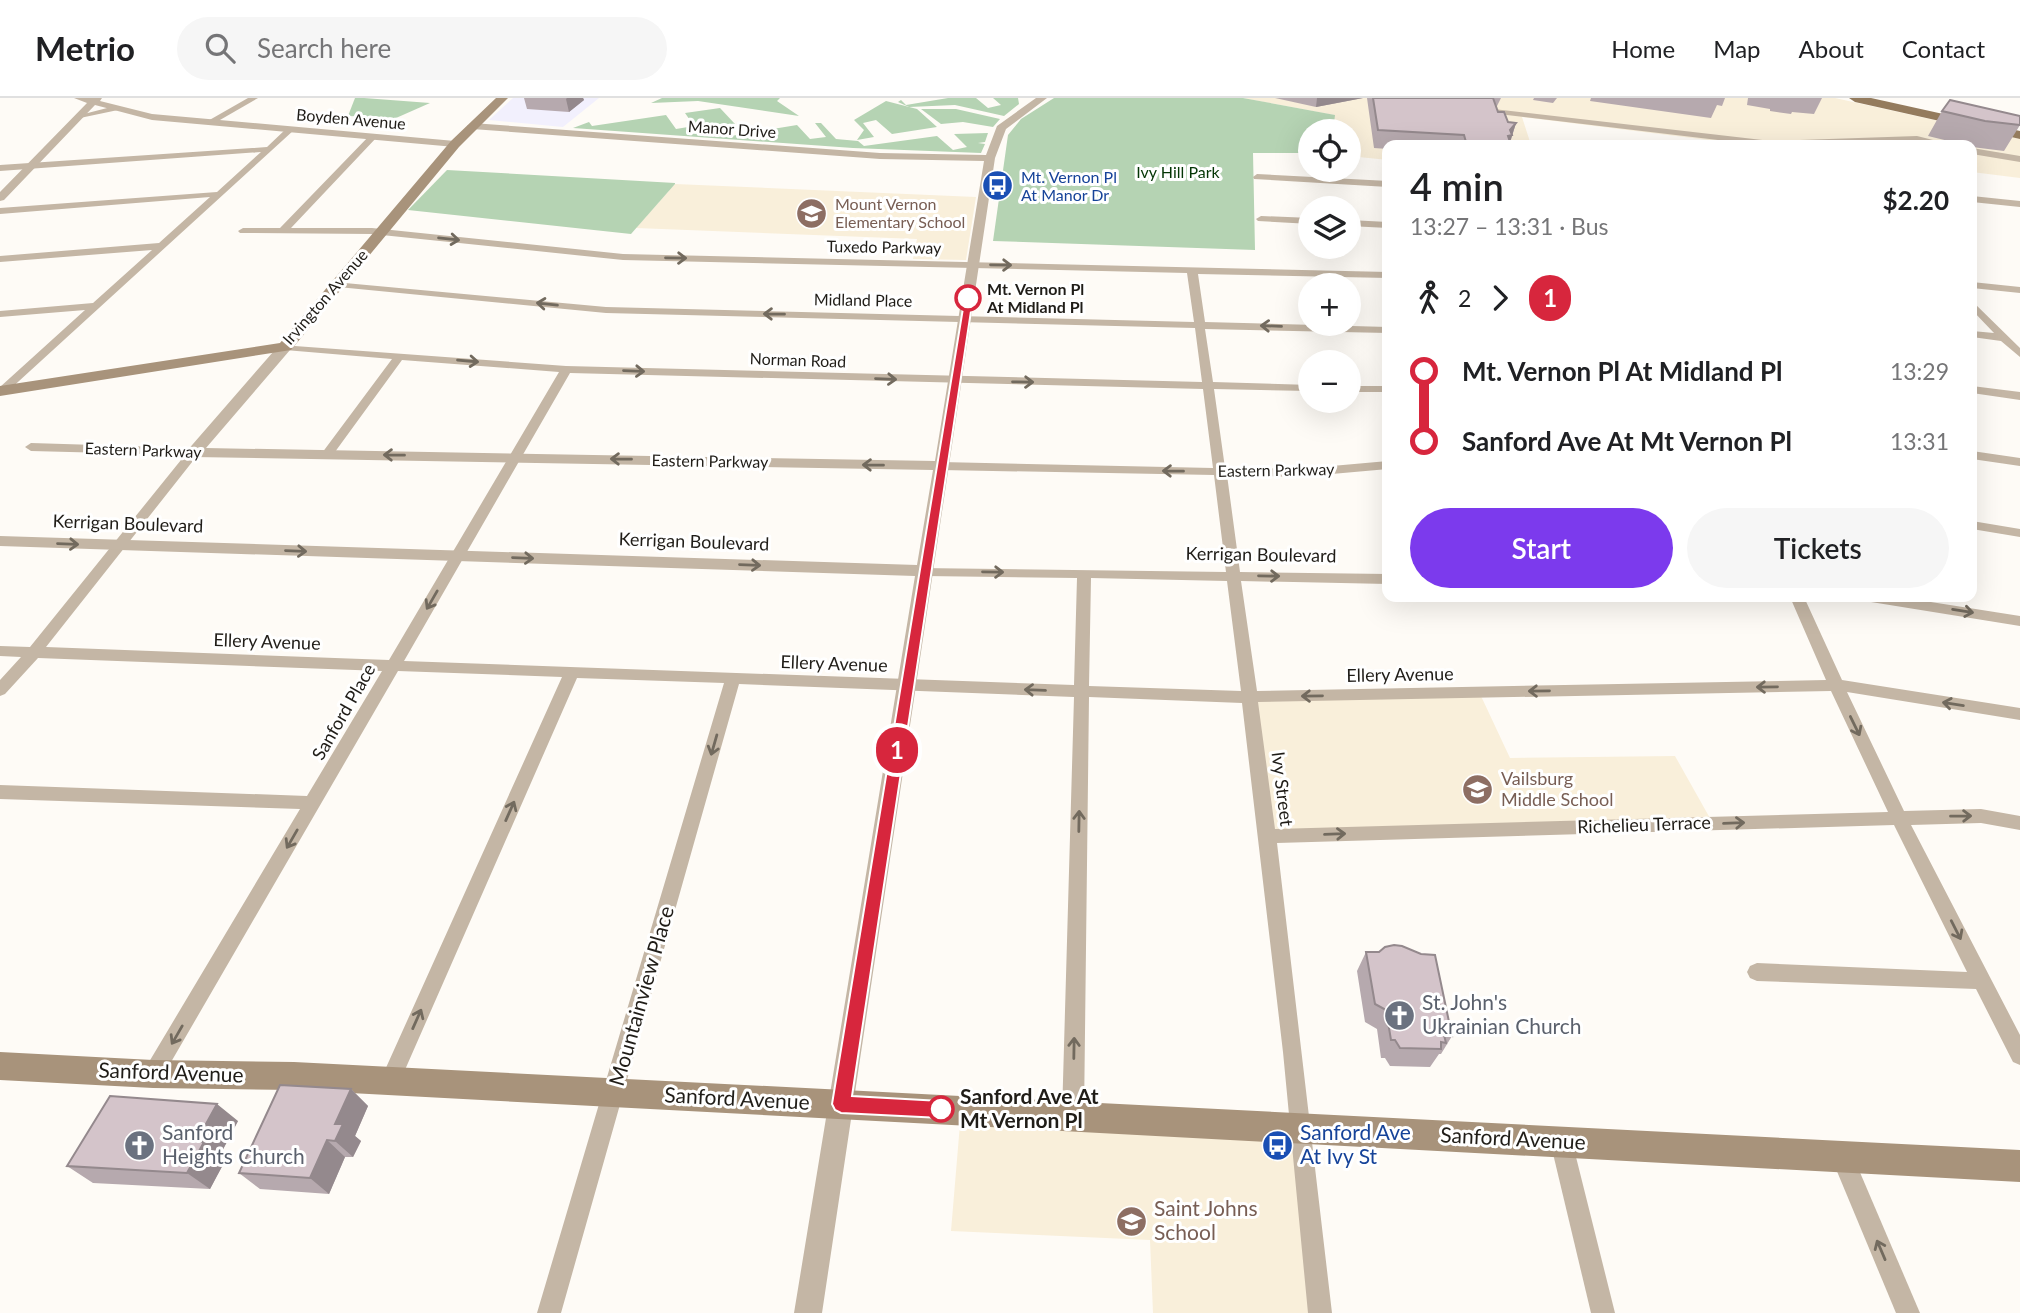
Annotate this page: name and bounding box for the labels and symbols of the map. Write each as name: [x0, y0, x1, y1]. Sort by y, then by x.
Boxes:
street label: Boyden Avenue: [295, 104, 407, 133]
street label: Manor Drive: [687, 116, 777, 141]
park label: Ivy Hill Park: [1136, 162, 1221, 181]
place label: Mt. Vernon Pl At Manor Dr: [1021, 167, 1117, 204]
bus stop icon: Mt. Vernon Pl At Manor Dr: [981, 169, 1015, 203]
place label: Mount Vernon Elementary School: [835, 194, 965, 231]
school or university icon: Mount Vernon Elementary School: [795, 196, 829, 230]
one-way arrow: [437, 232, 460, 245]
street label: Tuxedo Parkway: [827, 236, 942, 257]
street label: Irvington Avenue: [278, 245, 371, 348]
one-way arrow: [664, 251, 687, 265]
one-way arrow: [990, 259, 1013, 272]
place label: Mt. Vernon Pl At Midland Pl: [986, 279, 1084, 316]
marker: Mt. Vernon Pl At Midland Pl: [955, 285, 981, 311]
street label: Midland Place: [814, 289, 912, 310]
one-way arrow: [536, 297, 558, 310]
one-way arrow: [762, 307, 785, 320]
one-way arrow: [1259, 320, 1282, 333]
street label: Norman Road: [749, 348, 847, 371]
one-way arrow: [456, 355, 478, 368]
one-way arrow: [622, 364, 645, 378]
one-way arrow: [874, 372, 897, 385]
one-way arrow: [1011, 375, 1034, 389]
street label: Eastern Parkway: [84, 438, 202, 461]
one-way arrow: [382, 448, 405, 461]
street label: Eastern Parkway: [651, 450, 769, 471]
one-way arrow: [610, 453, 633, 466]
one-way arrow: [862, 458, 885, 472]
street label: Eastern Parkway: [1217, 459, 1335, 480]
one-way arrow: [1162, 464, 1185, 478]
street label: Kerrigan Boulevard: [52, 509, 204, 537]
street label: Kerrigan Boulevard: [618, 527, 770, 555]
one-way arrow: [56, 537, 79, 550]
street label: Kerrigan Boulevard: [1185, 542, 1337, 566]
one-way arrow: [284, 544, 307, 558]
one-way arrow: [511, 551, 534, 565]
one-way arrow: [739, 559, 762, 572]
one-way arrow: [981, 565, 1004, 579]
one-way arrow: [1258, 570, 1281, 583]
one-way arrow: [425, 590, 439, 610]
one-way arrow: [1951, 605, 1974, 618]
street label: Ellery Avenue: [213, 628, 321, 654]
street label: Ellery Avenue: [780, 650, 888, 676]
street label: Sanford Place: [307, 659, 380, 764]
street label: Ellery Avenue: [1346, 662, 1454, 686]
one-way arrow: [1755, 680, 1778, 694]
one-way arrow: [1024, 684, 1047, 697]
one-way arrow: [1528, 685, 1551, 698]
one-way arrow: [1300, 689, 1323, 703]
one-way arrow: [1942, 697, 1964, 710]
one-way arrow: [1848, 715, 1862, 736]
line badge: 1: [874, 727, 920, 773]
one-way arrow: [707, 734, 720, 756]
street label: Ivy Street: [1268, 750, 1299, 828]
place label: Vailsburg Middle School: [1501, 767, 1613, 810]
school or university icon: Vailsburg Middle School: [1461, 772, 1495, 806]
one-way arrow: [504, 801, 517, 822]
one-way arrow: [1072, 810, 1086, 833]
one-way arrow: [1949, 810, 1972, 823]
street label: Richelieu Terrace: [1577, 811, 1711, 837]
one-way arrow: [1722, 816, 1745, 829]
one-way arrow: [1323, 827, 1346, 840]
one-way arrow: [285, 828, 299, 848]
street label: Mountainview Place: [603, 903, 678, 1088]
one-way arrow: [1950, 919, 1963, 940]
place label: St. John's Ukrainian Church: [1422, 989, 1582, 1038]
church icon: St. John's Ukrainian Church: [1382, 998, 1416, 1032]
one-way arrow: [411, 1009, 424, 1030]
one-way arrow: [169, 1024, 183, 1044]
one-way arrow: [1068, 1037, 1081, 1060]
street label: Sanford Avenue: [98, 1056, 244, 1087]
street label: Sanford Avenue: [664, 1081, 810, 1114]
place label: Sanford Ave At Mt Vernon Pl: [960, 1083, 1099, 1132]
marker: Sanford Ave At Mt Vernon Pl: [928, 1096, 954, 1122]
place label: Sanford Heights Church: [162, 1119, 305, 1168]
place label: Sanford Ave At Ivy St: [1300, 1119, 1411, 1168]
street label: Sanford Avenue: [1440, 1121, 1586, 1154]
church icon: Sanford Heights Church: [122, 1128, 156, 1162]
bus stop icon: Sanford Ave At Ivy St: [1260, 1128, 1294, 1162]
place label: Saint Johns School: [1154, 1195, 1258, 1244]
school or university icon: Saint Johns School: [1114, 1204, 1148, 1238]
one-way arrow: [1874, 1240, 1887, 1261]

